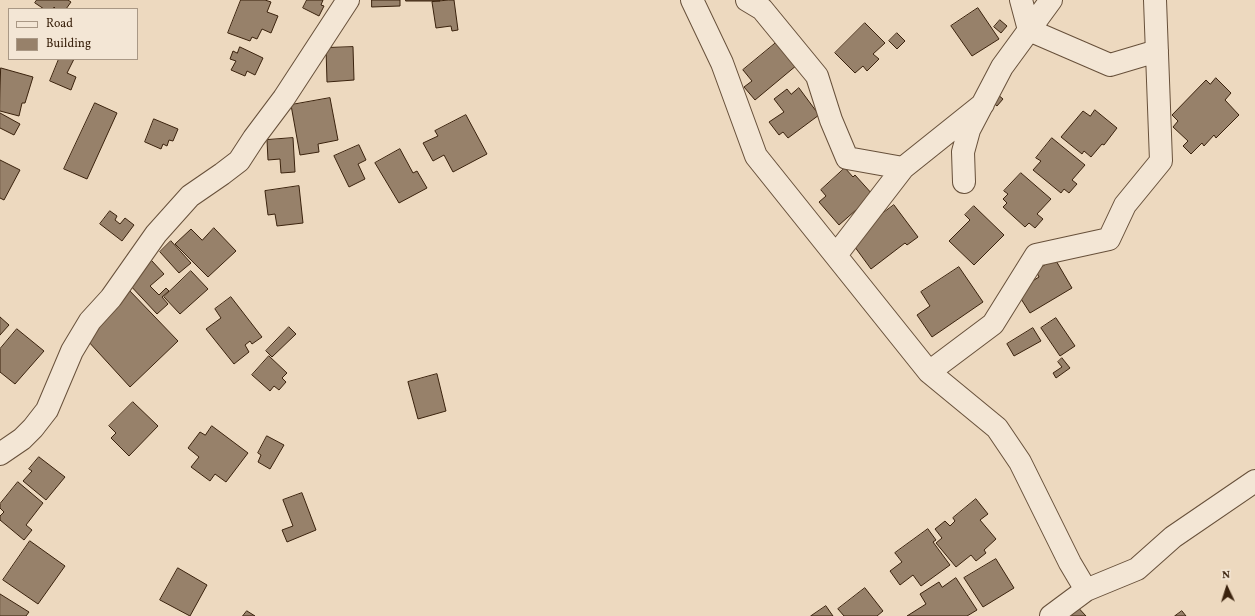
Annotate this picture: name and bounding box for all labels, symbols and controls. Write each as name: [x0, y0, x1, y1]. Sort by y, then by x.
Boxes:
legend: [8, 8, 138, 60]
text: Road: [46, 16, 73, 32]
text: Building: [46, 36, 91, 52]
north arrow: [1207, 568, 1247, 608]
text: N: [1222, 568, 1231, 583]

